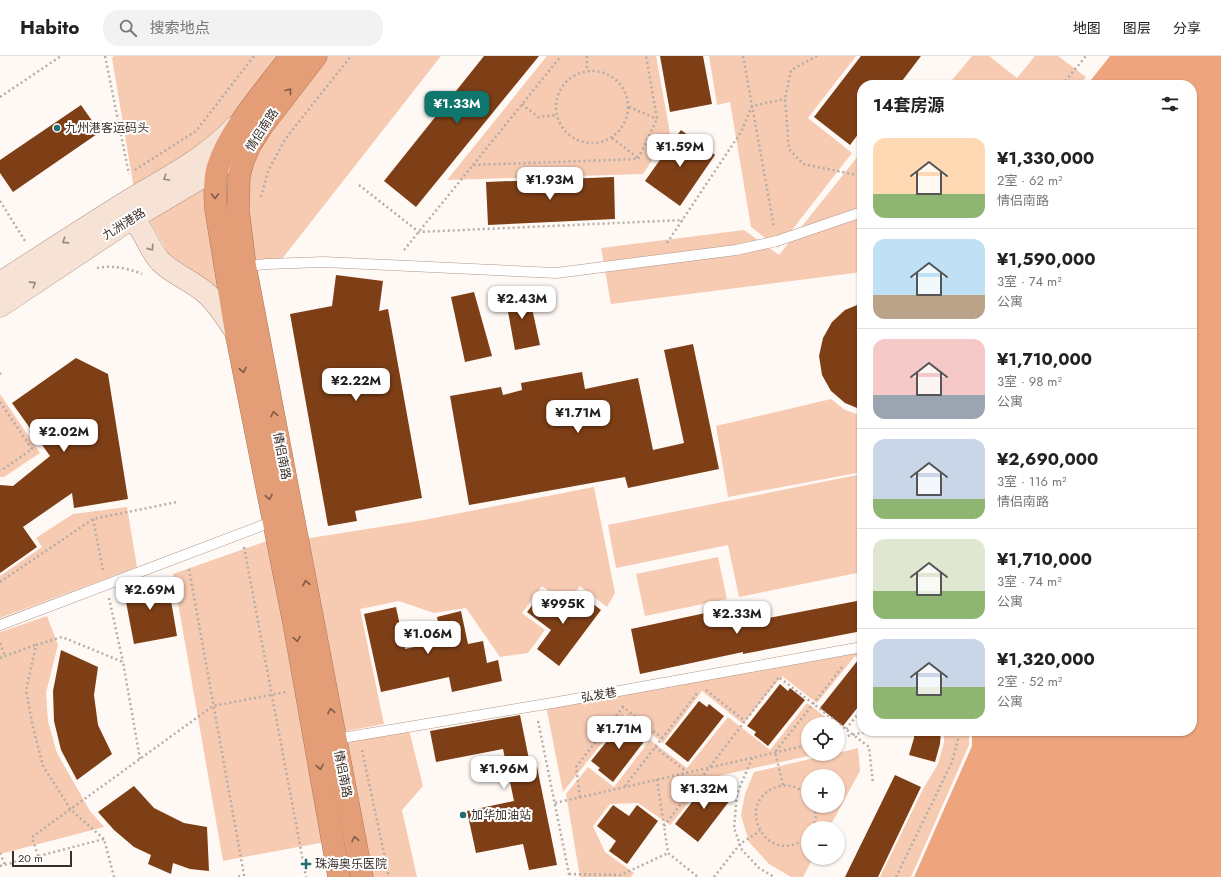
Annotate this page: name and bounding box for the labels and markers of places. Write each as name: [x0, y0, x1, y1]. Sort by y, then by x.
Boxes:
pin: ¥1.33M: [424, 91, 490, 125]
place label: 九州港客运码头: [65, 119, 149, 137]
marker: 九州港客运码头: [52, 123, 62, 133]
pin: ¥1.59M: [647, 134, 713, 168]
pin: ¥1.93M: [517, 167, 583, 201]
pin: ¥2.43M: [489, 286, 555, 320]
pin: ¥2.22M: [323, 368, 389, 402]
pin: ¥1.71M: [545, 400, 611, 434]
pin: ¥2.02M: [31, 419, 97, 453]
pin: ¥2.69M: [117, 577, 183, 611]
pin: ¥995K: [535, 591, 591, 625]
pin: ¥2.33M: [704, 601, 770, 635]
pin: ¥1.06M: [395, 621, 461, 655]
pin: ¥1.71M: [586, 716, 652, 750]
pin: ¥1.96M: [471, 756, 537, 790]
pin: ¥1.32M: [671, 776, 737, 810]
place label: 加华加油站: [471, 806, 531, 824]
marker: 加华加油站: [458, 810, 468, 820]
place label: 珠海奥乐医院: [315, 855, 387, 873]
marker: 珠海奥乐医院: [300, 858, 312, 870]

